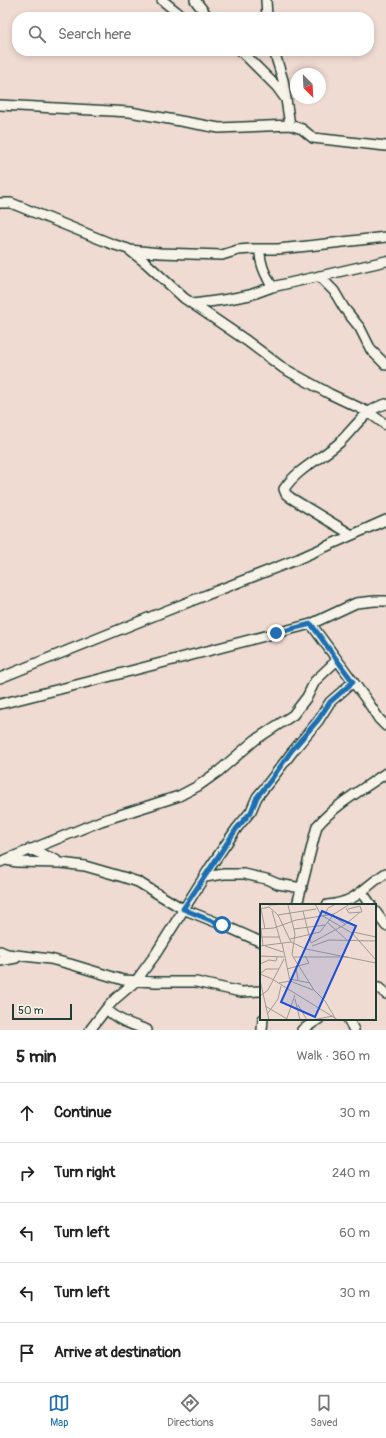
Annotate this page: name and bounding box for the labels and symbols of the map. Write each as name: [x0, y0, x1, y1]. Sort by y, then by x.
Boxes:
north arrow: [290, 68, 326, 104]
route end: [267, 624, 285, 642]
inset map: [260, 904, 376, 1020]
route start: [213, 916, 231, 934]
scale bar: [12, 1002, 72, 1021]

